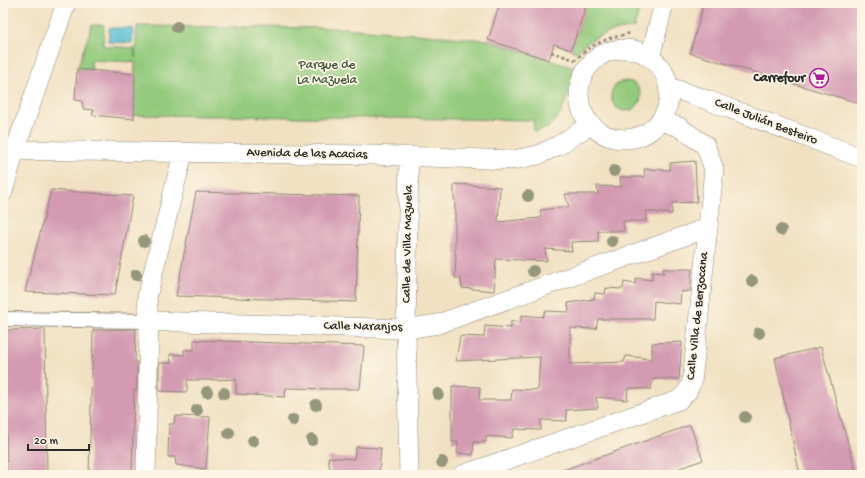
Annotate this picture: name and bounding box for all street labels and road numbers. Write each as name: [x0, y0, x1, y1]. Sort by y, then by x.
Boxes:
street label: Calle Julián Besteiro: [712, 95, 820, 149]
street label: Avenida de las Acacias: [246, 145, 369, 163]
street label: Calle de Villa Mazuela: [399, 184, 417, 303]
street label: Calle Villa de Berzocana: [684, 250, 712, 381]
street label: Calle Naranjos: [323, 319, 404, 335]

